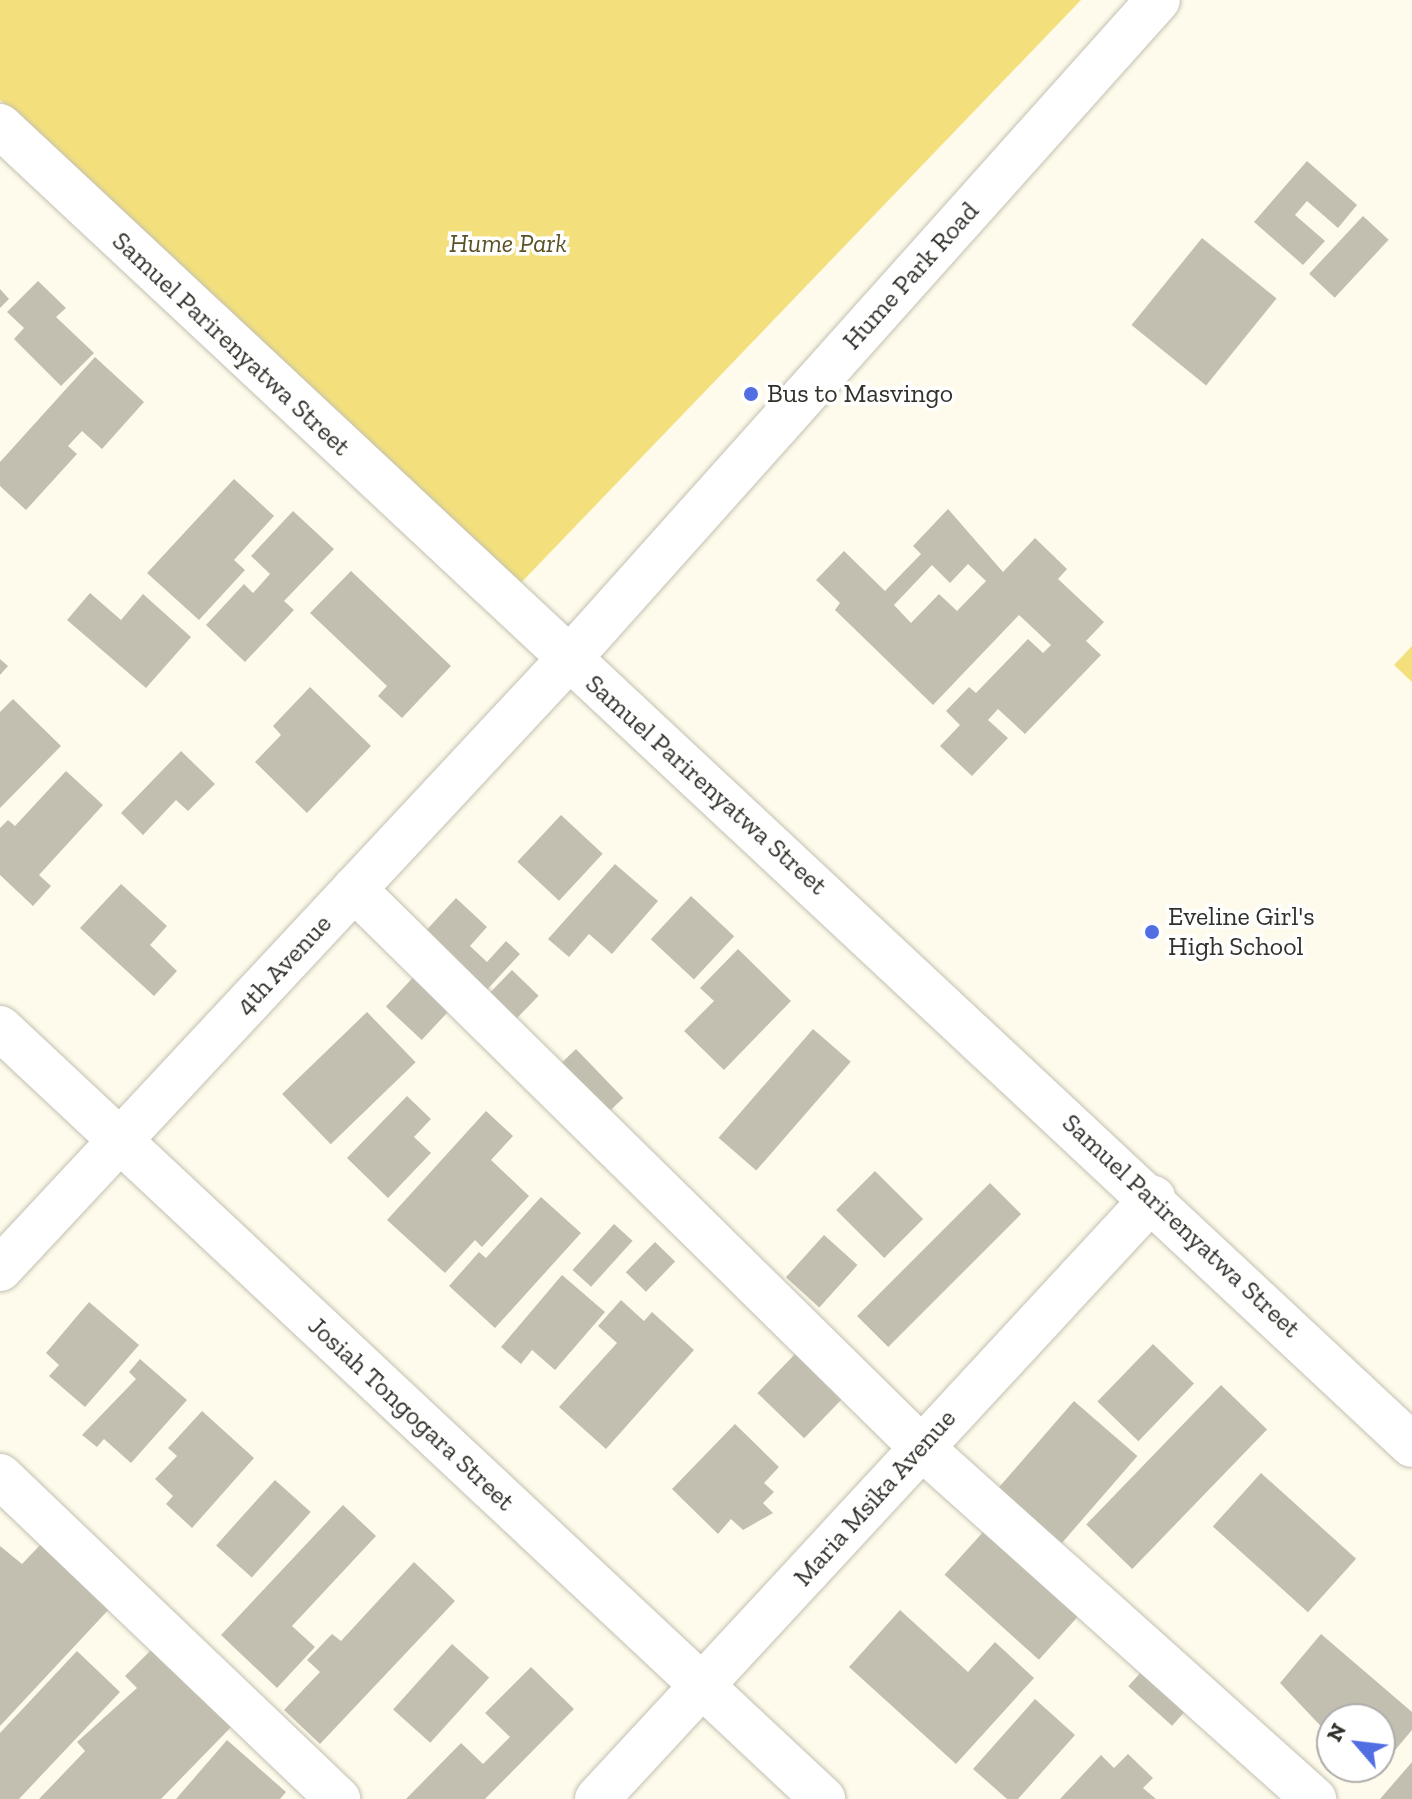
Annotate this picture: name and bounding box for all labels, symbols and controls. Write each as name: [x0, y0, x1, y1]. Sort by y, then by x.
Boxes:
street label: Hume Park Road: [837, 196, 985, 356]
street label: Samuel Parirenyatwa Street: [106, 226, 356, 462]
park label: Hume Park: [449, 228, 567, 260]
place label: Bus to Masvingo: [767, 378, 953, 410]
marker: Bus to Masvingo: [742, 385, 760, 403]
street label: Samuel Parirenyatwa Street: [579, 668, 833, 902]
place label: Eveline Girl's High School: [1168, 901, 1315, 962]
street label: 4th Avenue: [229, 908, 339, 1022]
marker: Eveline Girl's High School: [1143, 923, 1161, 941]
street label: Samuel Parirenyatwa Street: [1056, 1108, 1306, 1344]
street label: Josiah Tongogara Street: [301, 1310, 521, 1518]
street label: Maria Msika Avenue: [787, 1403, 963, 1593]
north arrow: [1316, 1703, 1396, 1783]
text: N: [1320, 1719, 1352, 1746]

